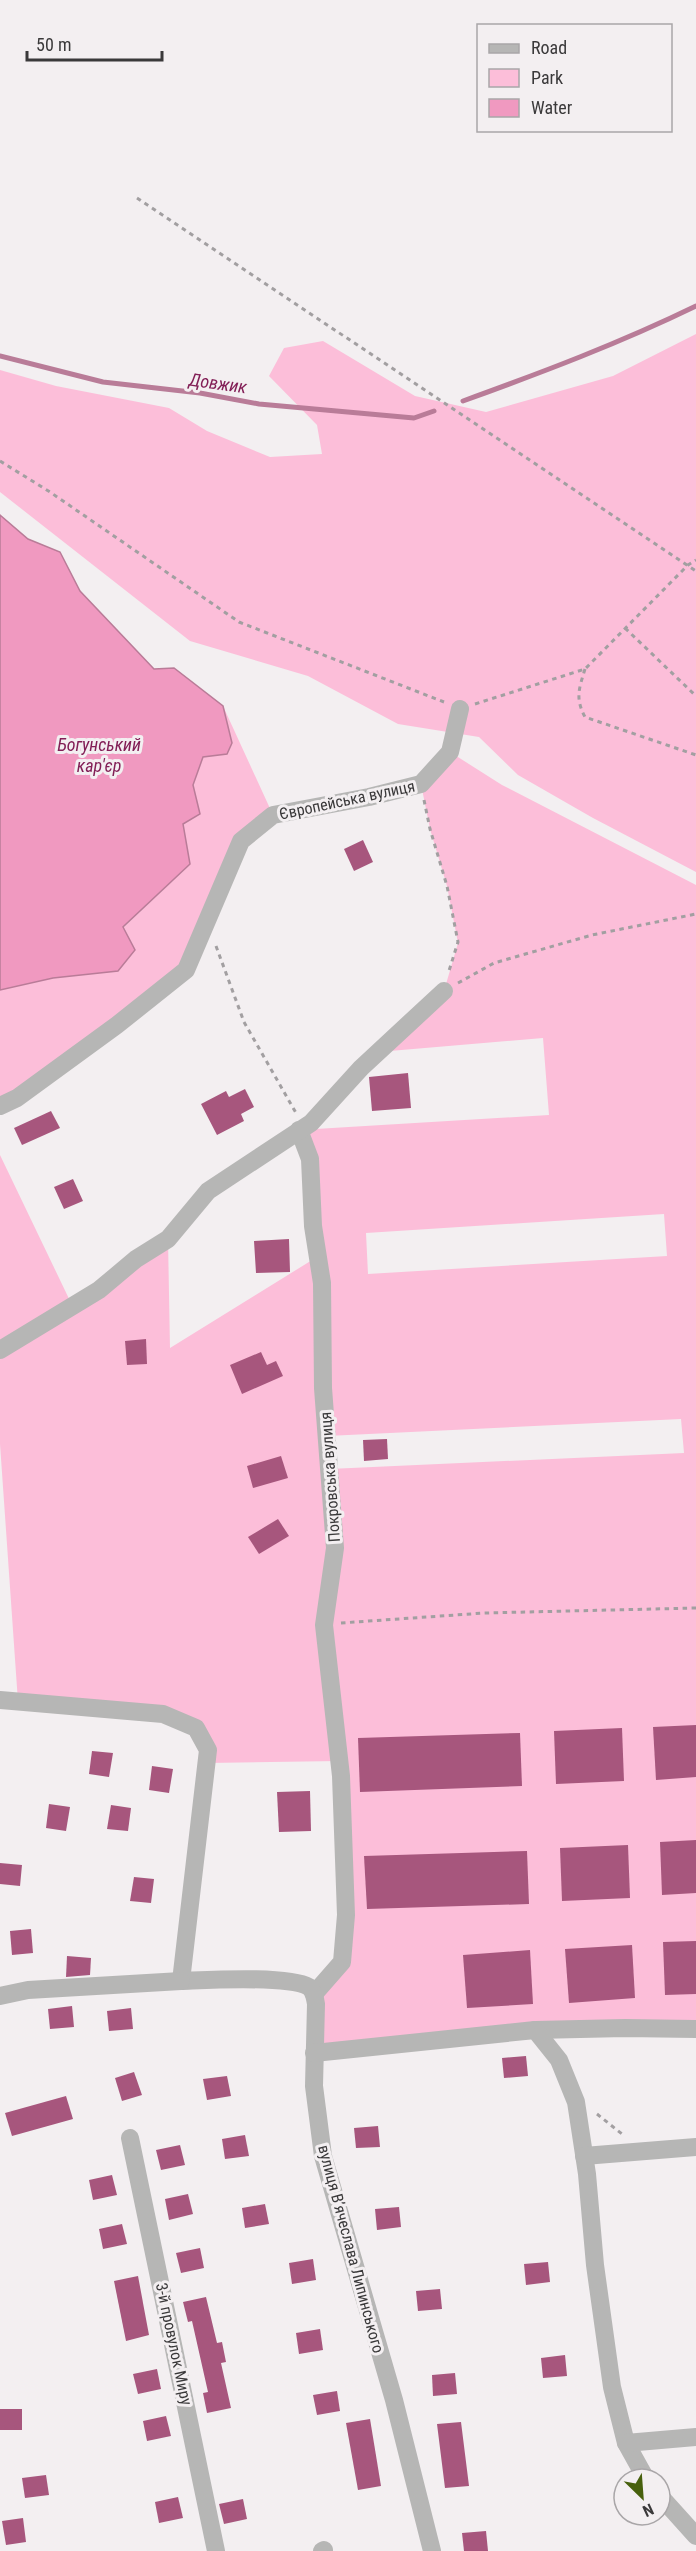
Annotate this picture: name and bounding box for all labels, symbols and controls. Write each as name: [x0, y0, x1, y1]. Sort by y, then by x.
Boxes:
scale bar: [27, 24, 162, 62]
legend: [477, 24, 672, 132]
text: 50 m: [36, 34, 71, 55]
text: Road: [531, 37, 567, 58]
text: Park: [531, 67, 563, 88]
text: Water: [531, 97, 573, 118]
water label: Довжик: [187, 368, 249, 398]
water label: Богунський кар'єр: [57, 734, 141, 776]
street label: Європейська вулиця: [277, 776, 417, 824]
street label: Покровська вулиця: [316, 1411, 344, 1543]
street label: вулиця Вʼячеслава Липинського: [314, 2143, 388, 2355]
street label: 3-й провулок Миру: [152, 2281, 196, 2407]
north arrow: [612, 2467, 672, 2527]
text: N: [640, 2499, 657, 2521]

